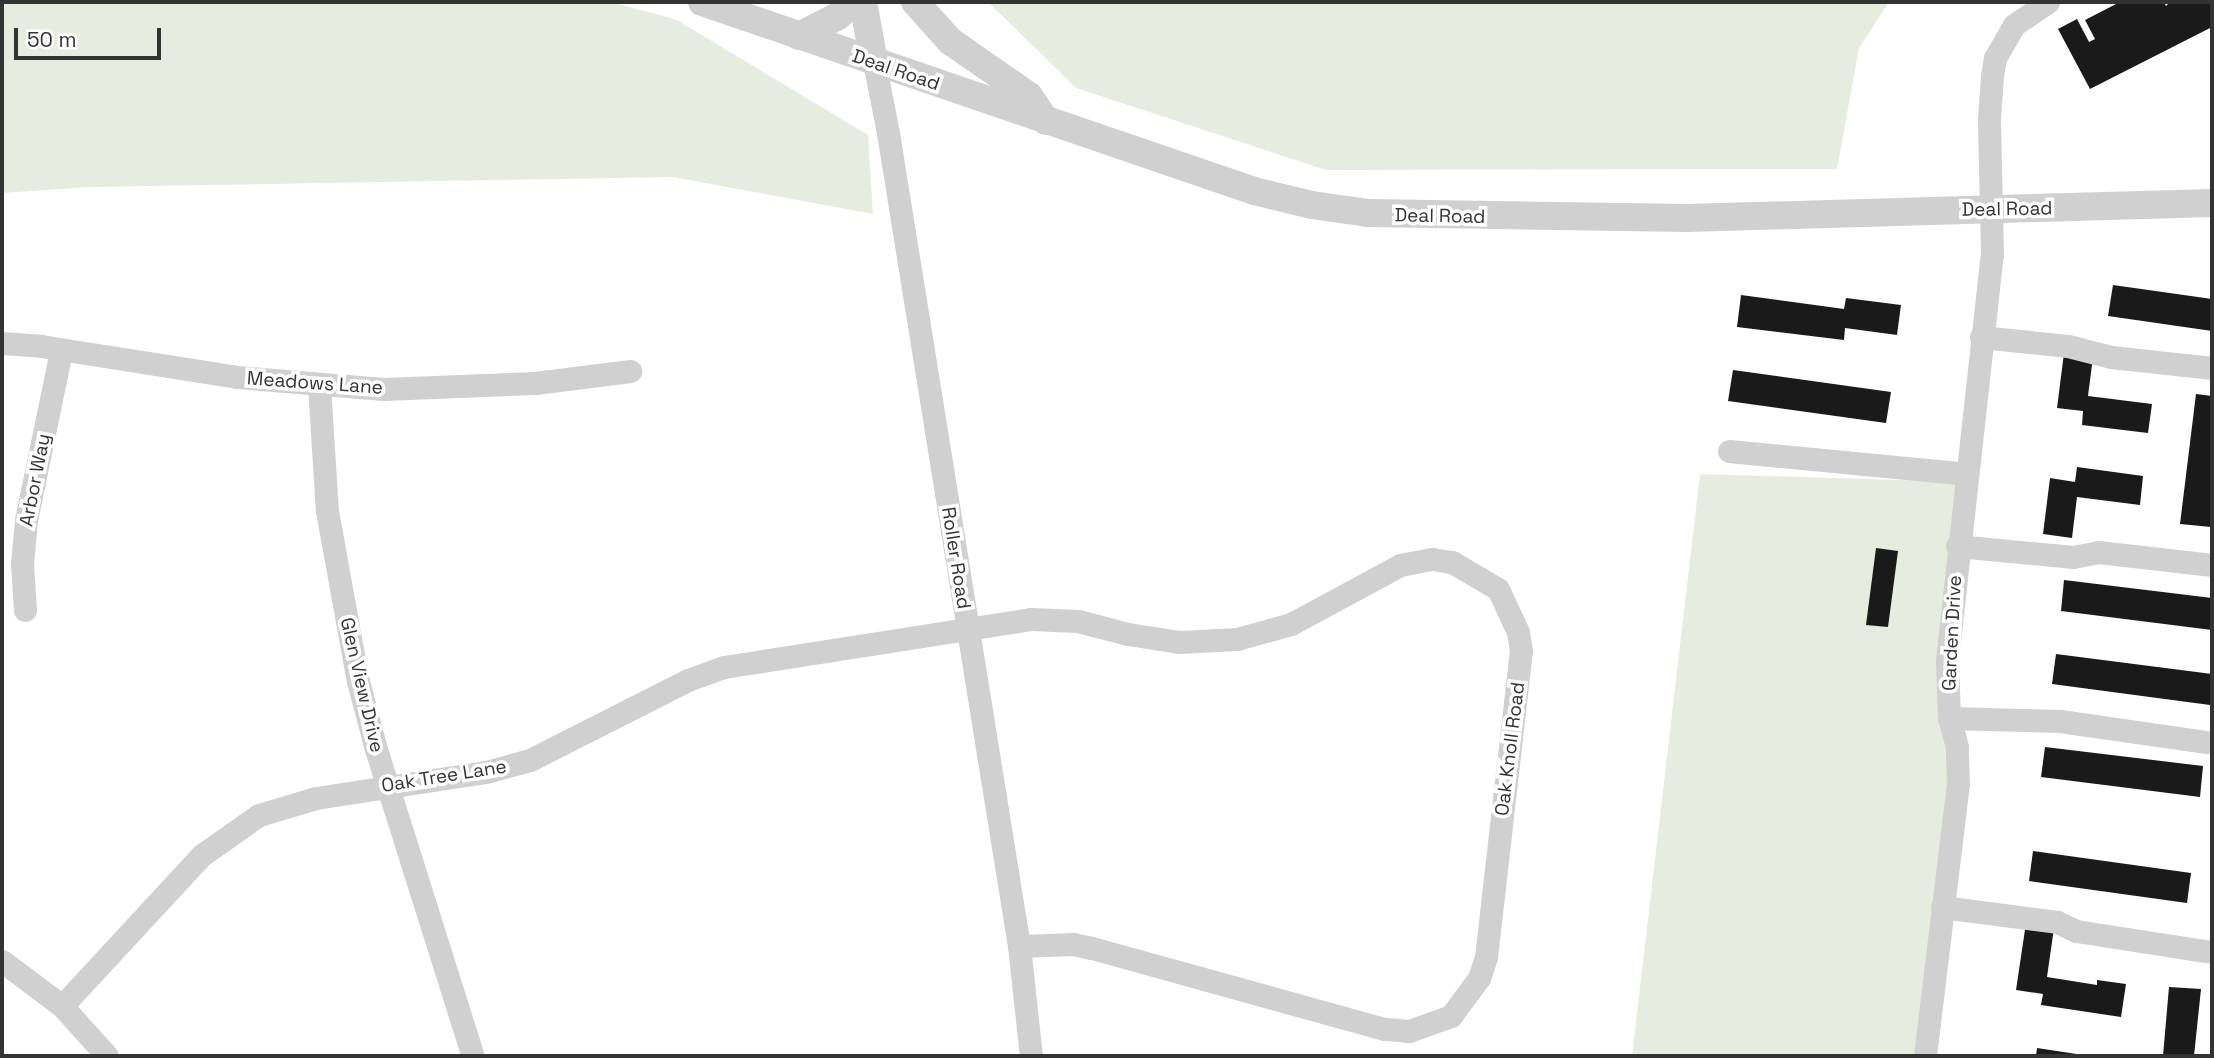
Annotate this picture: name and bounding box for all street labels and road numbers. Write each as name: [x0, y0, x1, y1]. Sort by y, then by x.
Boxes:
street label: Deal Road: [849, 44, 943, 96]
street label: Deal Road: [1961, 197, 2053, 221]
street label: Deal Road: [1394, 204, 1486, 228]
street label: Meadows Lane: [246, 367, 384, 399]
street label: Arbor Way: [15, 432, 55, 528]
street label: Roller Road: [937, 505, 975, 611]
street label: Garden Drive: [1938, 575, 1966, 691]
street label: Glen View Drive: [335, 615, 389, 755]
street label: Oak Knoll Road: [1490, 681, 1530, 817]
street label: Oak Tree Lane: [380, 755, 508, 797]

